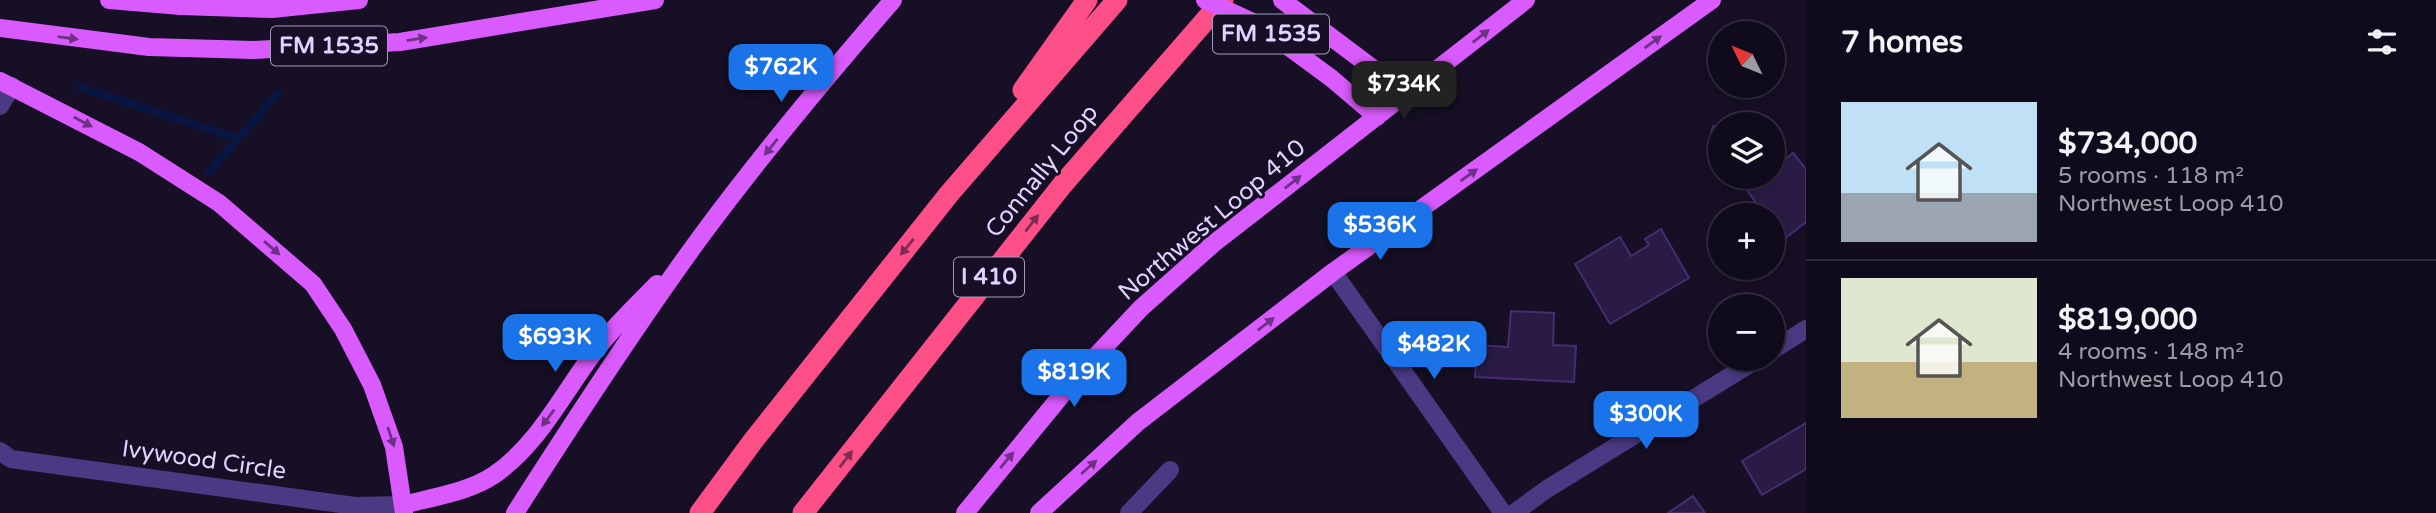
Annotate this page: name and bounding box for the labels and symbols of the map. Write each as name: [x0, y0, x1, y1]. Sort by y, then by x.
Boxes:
road number: FM 1535: [1213, 14, 1329, 54]
north arrow: [1708, 21, 1785, 98]
road number: FM 1535: [271, 26, 387, 66]
one-way arrow: [1471, 29, 1489, 44]
one-way arrow: [57, 33, 79, 44]
one-way arrow: [406, 33, 428, 44]
one-way arrow: [1644, 35, 1663, 49]
pin: $762K: [732, 44, 830, 104]
pin: $734K: [1355, 61, 1453, 121]
street label: Connally Loop: [979, 99, 1105, 243]
one-way arrow: [73, 117, 93, 128]
street label: Northwest Loop 410: [1113, 133, 1311, 307]
one-way arrow: [764, 137, 779, 155]
one-way arrow: [1460, 168, 1478, 182]
one-way arrow: [1283, 175, 1301, 190]
pin: $536K: [1331, 202, 1429, 262]
one-way arrow: [1024, 214, 1039, 232]
one-way arrow: [899, 238, 914, 256]
one-way arrow: [263, 240, 280, 255]
road number: I 410: [954, 258, 1024, 296]
pin: $693K: [506, 314, 604, 374]
one-way arrow: [1256, 316, 1274, 331]
pin: $482K: [1385, 322, 1483, 381]
pin: $819K: [1025, 350, 1123, 409]
pin: $300K: [1597, 392, 1695, 451]
one-way arrow: [540, 409, 555, 427]
one-way arrow: [386, 427, 396, 448]
street label: Ivywood Circle: [120, 434, 288, 486]
one-way arrow: [838, 451, 853, 469]
one-way arrow: [999, 451, 1014, 468]
one-way arrow: [1080, 459, 1098, 475]

